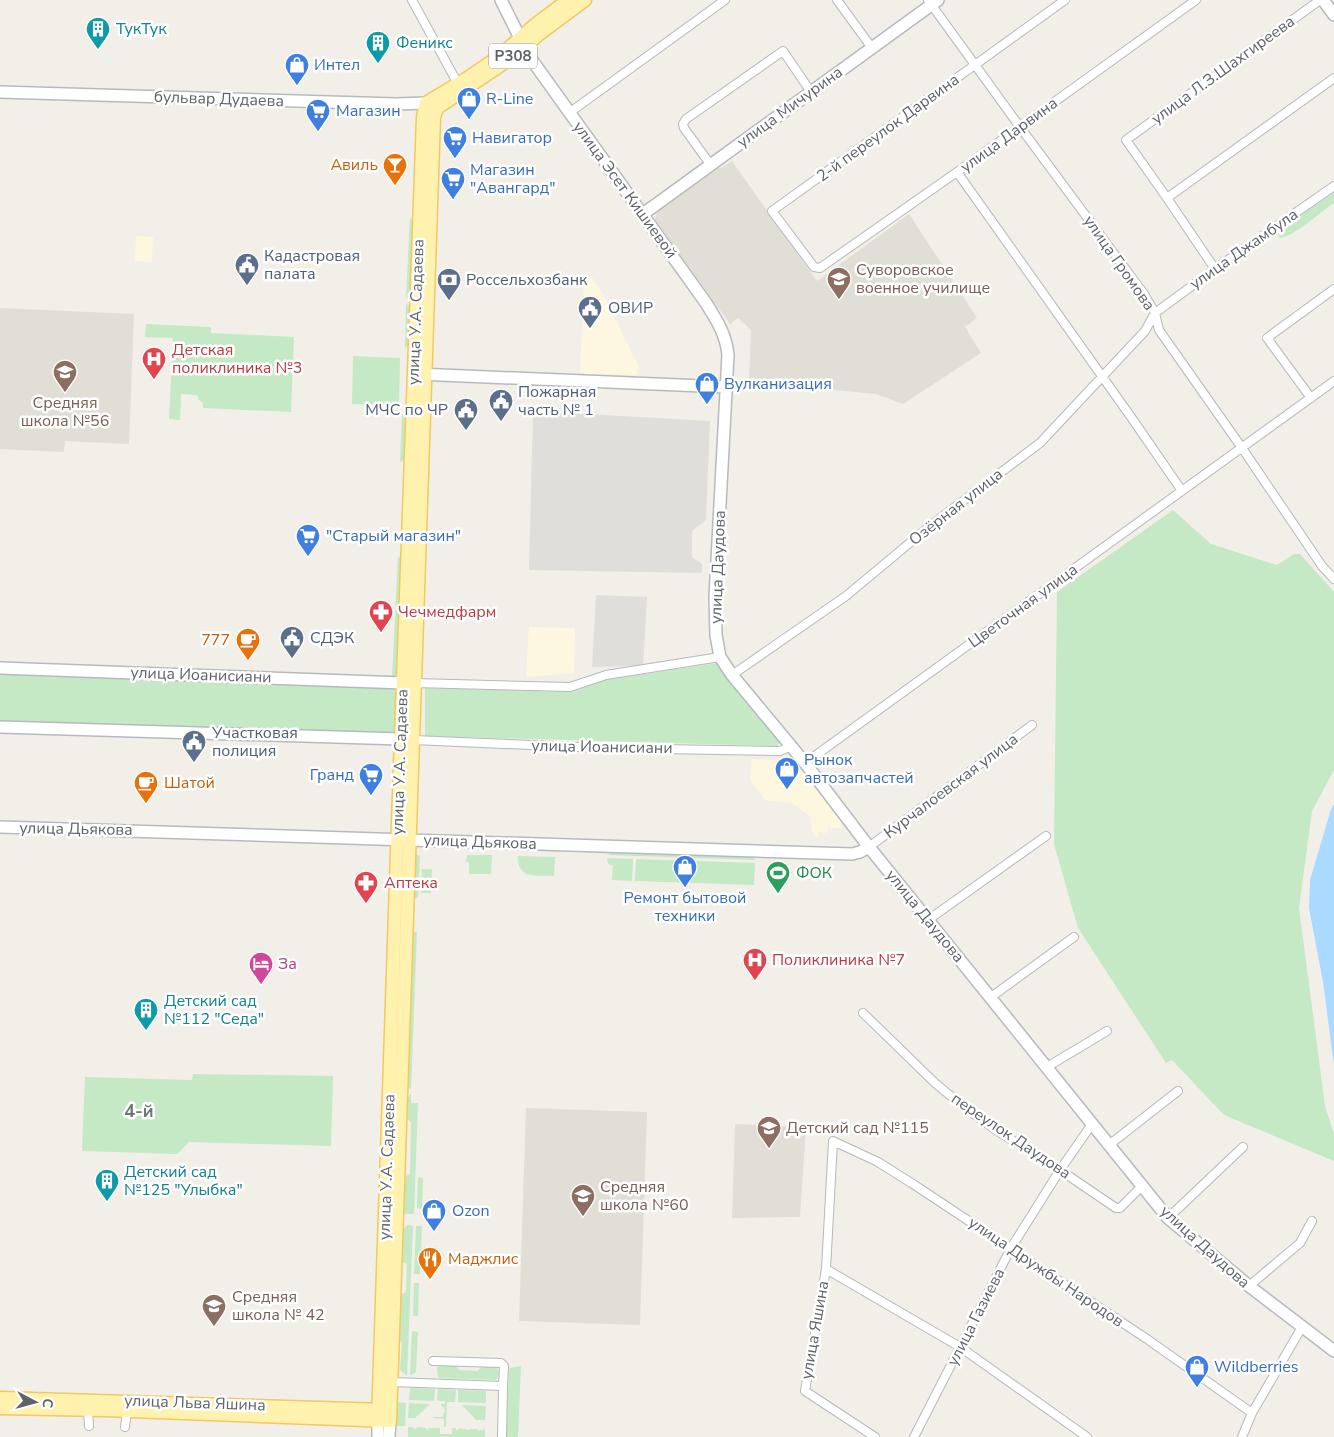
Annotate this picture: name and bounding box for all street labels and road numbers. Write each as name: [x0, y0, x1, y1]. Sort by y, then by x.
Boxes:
street label: улица Л.З.Шахгиреева: [1147, 10, 1299, 130]
road number: P308: [489, 44, 537, 68]
street label: улица Мичурина: [733, 61, 847, 153]
street label: 2-й переулок Дарвина: [812, 69, 964, 187]
street label: бульвар Дудаева: [154, 86, 284, 112]
street label: улица Дарвина: [956, 92, 1062, 178]
street label: улица Эсет Кишиевой: [568, 117, 682, 263]
street label: улица Джамбула: [1185, 203, 1303, 295]
street label: улица Громова: [1078, 211, 1160, 315]
street label: улица У.А. Садаева: [402, 239, 430, 385]
street label: Озёрная улица: [904, 463, 1008, 551]
street label: улица Даудова: [705, 510, 731, 624]
street label: Цветочная улица: [964, 559, 1082, 653]
street label: улица Иоанисиани: [130, 662, 272, 688]
street label: улица У.А. Садаева: [386, 689, 414, 835]
street label: Курчалоевская улица: [879, 728, 1023, 844]
street label: улица Иоанисиани: [531, 735, 673, 759]
street label: улица Дьякова: [19, 817, 133, 841]
street label: улица Дьякова: [423, 829, 537, 855]
street label: улица Даудова: [881, 865, 969, 967]
street label: переулок Даудова: [947, 1088, 1075, 1184]
street label: улица У.А. Садаева: [373, 1094, 401, 1240]
street label: улица Даудова: [1155, 1201, 1255, 1293]
street label: улица Дружбы Народов: [964, 1212, 1128, 1332]
street label: улица Газиева: [942, 1264, 1010, 1370]
street label: улица Яшина: [796, 1279, 834, 1381]
street label: улица Льва Яшина: [124, 1390, 266, 1416]

